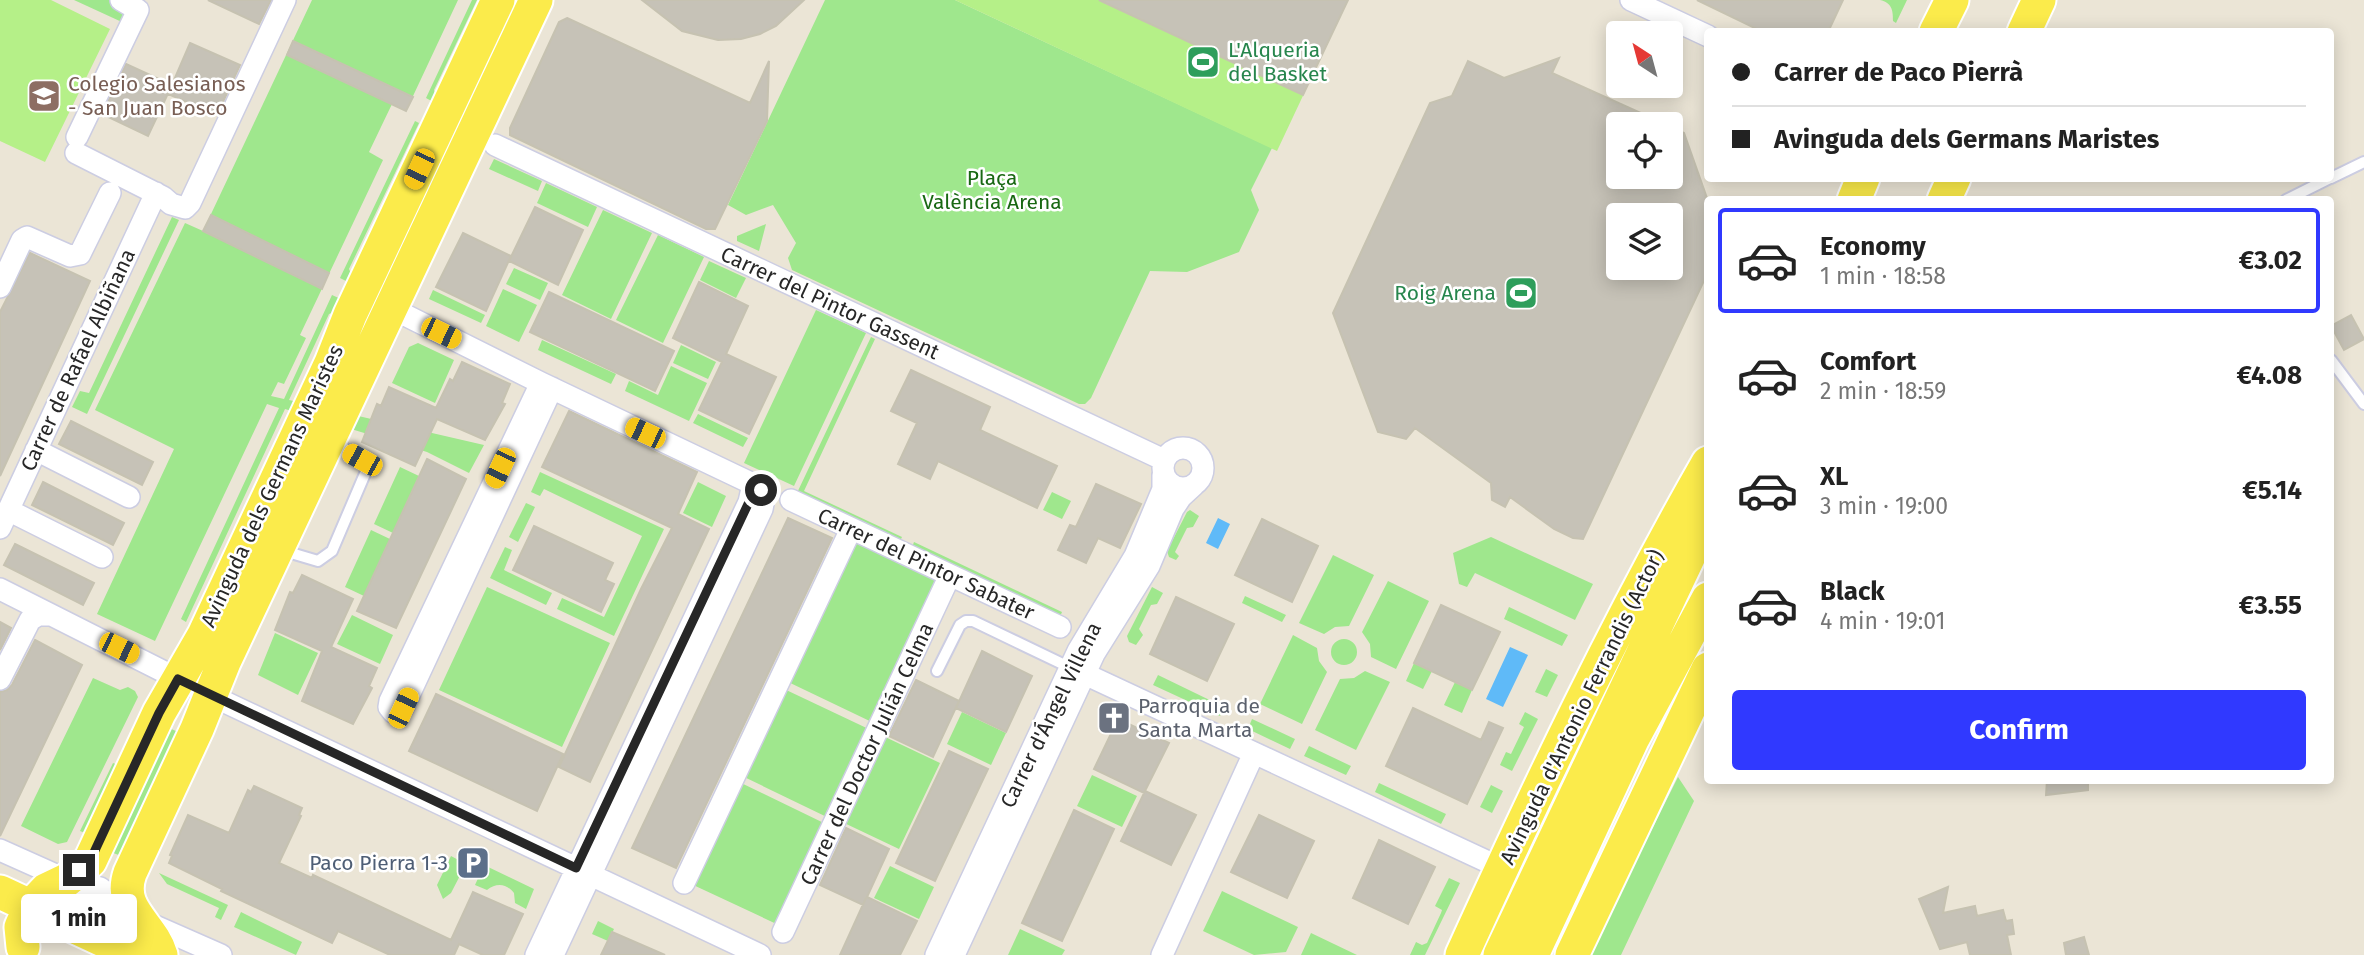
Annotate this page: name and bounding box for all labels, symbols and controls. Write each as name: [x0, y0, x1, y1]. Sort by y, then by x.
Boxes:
north arrow: [1606, 21, 1684, 98]
map controls: [1606, 21, 1683, 280]
place label: L'Alqueria del Basket: [1228, 37, 1328, 87]
sports icon: L'Alqueria del Basket: [1184, 43, 1222, 81]
text: Carrer de Paco Pierrà: [1774, 57, 2023, 88]
place label: Colegio Salesianos - San Juan Bosco: [68, 71, 246, 121]
school or university icon: Colegio Salesianos - San Juan Bosco: [25, 77, 63, 115]
button: locate: [1606, 112, 1683, 189]
text: Avinguda dels Germans Maristes: [1774, 124, 2159, 155]
car: [401, 146, 438, 192]
park label: Plaça València Arena: [922, 165, 1062, 215]
button: layers: [1606, 203, 1683, 280]
icon: car: [1736, 229, 1799, 292]
text: Economy: [1820, 231, 1926, 262]
street label: Carrer del Pintor Gassent: [717, 241, 944, 365]
street label: Carrer de Rafael Albiñana: [15, 245, 141, 475]
text: €3.02: [2239, 245, 2302, 276]
text: 1 min · 18:58: [1820, 262, 1946, 290]
sports icon: Roig Arena: [1502, 274, 1540, 312]
place label: Roig Arena: [1394, 280, 1496, 306]
car: [418, 314, 465, 352]
street label: Avinguda dels Germans Maristes: [195, 340, 349, 631]
icon: car: [1736, 344, 1799, 407]
text: Comfort: [1820, 346, 1916, 377]
text: €4.08: [2237, 360, 2302, 391]
text: 2 min · 18:59: [1820, 377, 1946, 405]
car: [622, 415, 669, 451]
car: [339, 441, 386, 479]
car: [482, 445, 519, 491]
icon: car: [1736, 459, 1799, 522]
text: XL: [1820, 461, 1848, 492]
route start: [745, 474, 777, 506]
text: €5.14: [2242, 475, 2302, 506]
text: 3 min · 19:00: [1820, 492, 1948, 520]
street label: Carrer del Pintor Sabater: [813, 502, 1039, 626]
street label: Avinguda d'Antonio Ferrandis (Actor): [1494, 545, 1670, 869]
icon: car: [1736, 574, 1799, 637]
text: Black: [1820, 576, 1885, 607]
text: €3.55: [2239, 590, 2302, 621]
text: 4 min · 19:01: [1820, 607, 1946, 635]
street label: Carrer d'Ángel Villena: [995, 618, 1107, 812]
street label: Carrer del Doctor Julián Celma: [795, 619, 939, 889]
car: [96, 629, 143, 667]
car: [385, 685, 422, 731]
button: Confirm: [1732, 690, 2306, 770]
place label: Parroquia de Santa Marta: [1138, 693, 1260, 743]
church icon: Parroquia de Santa Marta: [1095, 699, 1133, 737]
parking icon: Paco Pierra 1-3: [454, 844, 492, 882]
place label: Paco Pierra 1-3: [309, 850, 448, 876]
route end: [63, 854, 95, 886]
callout: 1 min: [21, 894, 137, 944]
text: 1 min: [51, 904, 107, 932]

